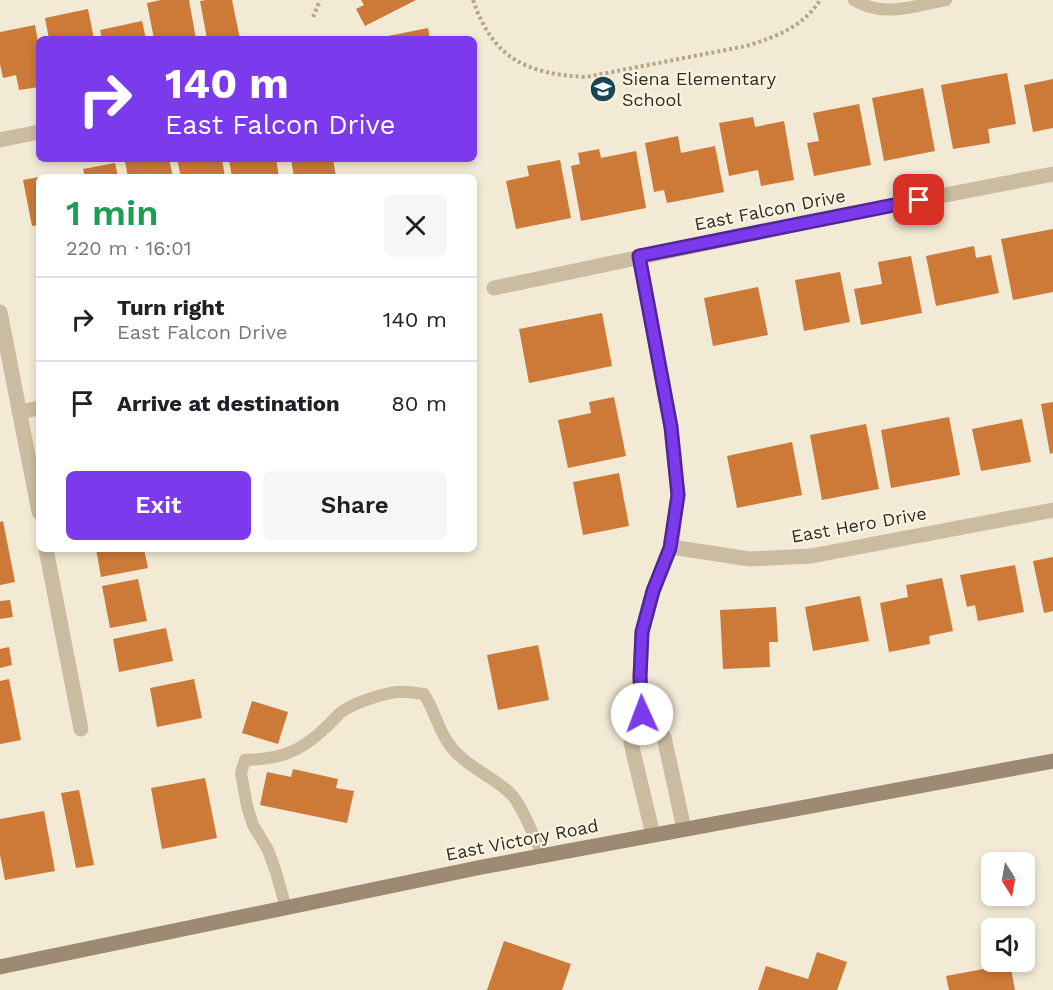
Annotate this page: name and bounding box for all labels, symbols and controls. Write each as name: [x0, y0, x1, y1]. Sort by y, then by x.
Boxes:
text: 140 m: [165, 59, 289, 108]
icon: right: [66, 60, 144, 138]
place label: Siena Elementary School: [622, 68, 777, 110]
school or university icon: Siena Elementary School: [588, 74, 618, 104]
text: East Falcon Drive: [165, 109, 395, 141]
pin: [893, 174, 944, 225]
icon: arrive: [902, 183, 935, 216]
street label: East Falcon Drive: [693, 185, 847, 234]
text: 1 min: [66, 192, 158, 234]
button: close: [384, 194, 447, 257]
text: 220 m · 16:01: [66, 236, 192, 260]
text: Turn right: [117, 295, 224, 320]
icon: right: [66, 303, 99, 336]
text: 140 m: [383, 307, 447, 332]
text: East Falcon Drive: [117, 320, 288, 344]
icon: arrive: [66, 387, 99, 420]
text: Arrive at destination: [117, 391, 340, 416]
text: 80 m: [391, 391, 447, 416]
button: Exit: [66, 471, 251, 540]
button: Share: [263, 471, 447, 540]
street label: East Hero Drive: [790, 502, 928, 547]
position arrow: [610, 682, 674, 746]
street label: East Victory Road: [444, 814, 600, 865]
north arrow: [981, 852, 1035, 906]
map controls: [981, 852, 1035, 972]
button: sound: [981, 918, 1035, 972]

